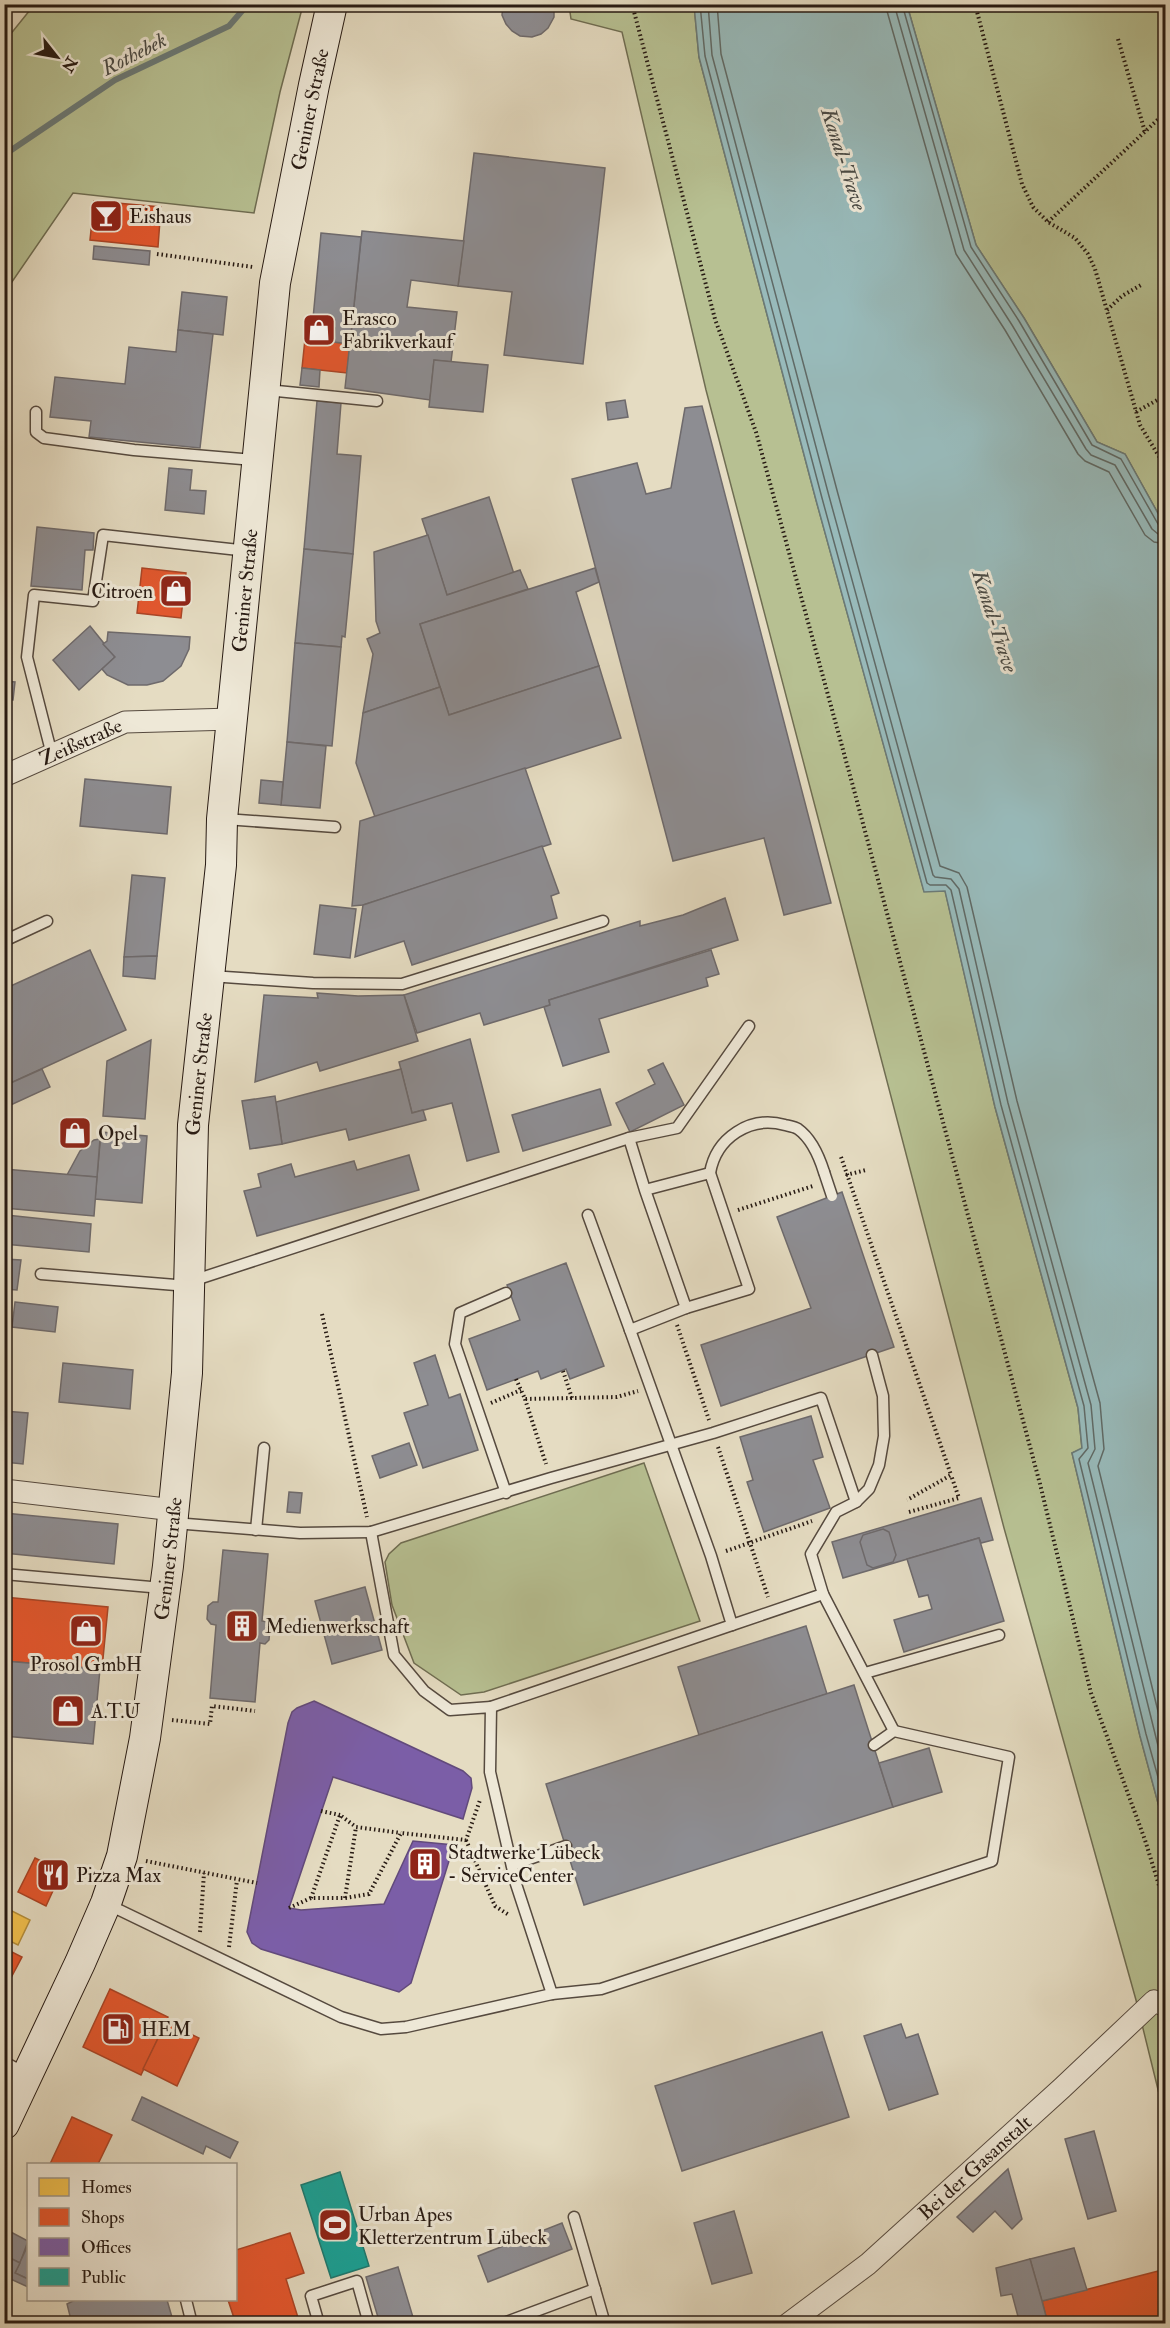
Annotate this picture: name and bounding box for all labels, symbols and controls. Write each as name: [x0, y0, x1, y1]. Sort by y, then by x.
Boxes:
north arrow: [27, 27, 87, 87]
water label: Rothebek: [96, 27, 171, 83]
street label: Geniner Straße: [285, 46, 335, 172]
text: N: [56, 52, 82, 76]
water label: Kanal-Trave: [814, 104, 873, 215]
bar icon: Eishaus: [88, 198, 124, 234]
place label: Eishaus: [129, 204, 192, 229]
place label: Erasco Fabrikverkauf: [342, 306, 456, 354]
shop icon: Erasco Fabrikverkauf: [301, 312, 337, 348]
street label: Geniner Straße: [227, 528, 264, 653]
water label: Kanal-Trave: [965, 566, 1024, 677]
shop icon: Citroen: [158, 573, 194, 609]
place label: Citroen: [91, 579, 153, 604]
street label: Zeißstraße: [36, 713, 126, 772]
street label: Geniner Straße: [181, 1011, 218, 1136]
shop icon: Opel: [57, 1115, 93, 1151]
place label: Opel: [98, 1121, 138, 1147]
street label: Geniner Straße: [149, 1496, 188, 1622]
building icon: Medienwerkschaft: [224, 1608, 260, 1644]
shop icon: Prosol GmbH: [68, 1613, 104, 1649]
place label: Medienwerkschaft: [265, 1614, 410, 1639]
place label: Prosol GmbH: [30, 1652, 142, 1677]
shop icon: A.T.U: [50, 1693, 86, 1729]
place label: A.T.U: [90, 1699, 141, 1724]
place label: Stadtwerke Lübeck - ServiceCenter: [448, 1840, 601, 1888]
building icon: Stadtwerke Lübeck - ServiceCenter: [407, 1846, 443, 1882]
restaurant icon: Pizza Max: [35, 1857, 71, 1893]
place label: Pizza Max: [76, 1863, 161, 1888]
fuel station icon: HEM: [100, 2011, 136, 2047]
place label: HEM: [141, 2017, 191, 2042]
street label: Bei der Gasanstalt: [913, 2110, 1037, 2225]
legend: [27, 2163, 237, 2301]
text: Homes: [81, 2176, 132, 2199]
place label: Urban Apes Kletterzentrum Lübeck: [358, 2202, 547, 2250]
text: Shops: [81, 2206, 124, 2229]
sports icon: Urban Apes Kletterzentrum Lübeck: [317, 2207, 353, 2243]
text: Offices: [81, 2236, 131, 2259]
text: Public: [81, 2266, 126, 2289]

